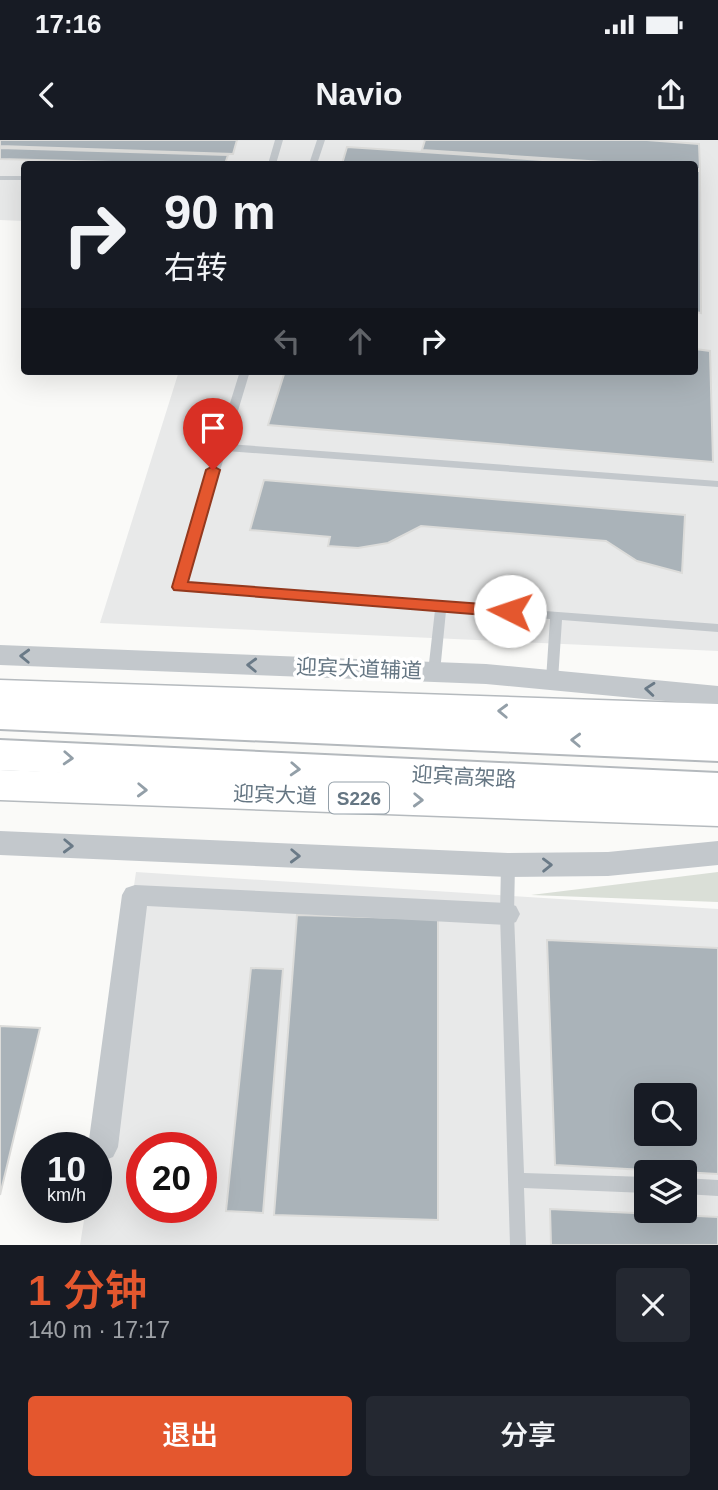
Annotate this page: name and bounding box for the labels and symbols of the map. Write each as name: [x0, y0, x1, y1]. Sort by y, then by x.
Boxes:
pin: [183, 398, 243, 470]
position arrow: [473, 574, 547, 648]
one-way arrow: [19, 649, 30, 664]
street label: 迎宾大道辅道: [296, 655, 422, 682]
one-way arrow: [246, 657, 257, 672]
one-way arrow: [644, 682, 655, 697]
one-way arrow: [497, 703, 508, 718]
one-way arrow: [571, 732, 582, 747]
one-way arrow: [63, 750, 74, 765]
one-way arrow: [290, 761, 301, 776]
street label: 迎宾高架路: [411, 762, 517, 791]
street label: 迎宾大道: [233, 782, 317, 807]
road number: S226: [329, 782, 389, 814]
one-way arrow: [136, 783, 147, 798]
one-way arrow: [413, 793, 424, 808]
one-way arrow: [63, 838, 74, 853]
one-way arrow: [290, 848, 301, 863]
one-way arrow: [543, 857, 553, 873]
speed limit sign: 20: [126, 1132, 217, 1223]

